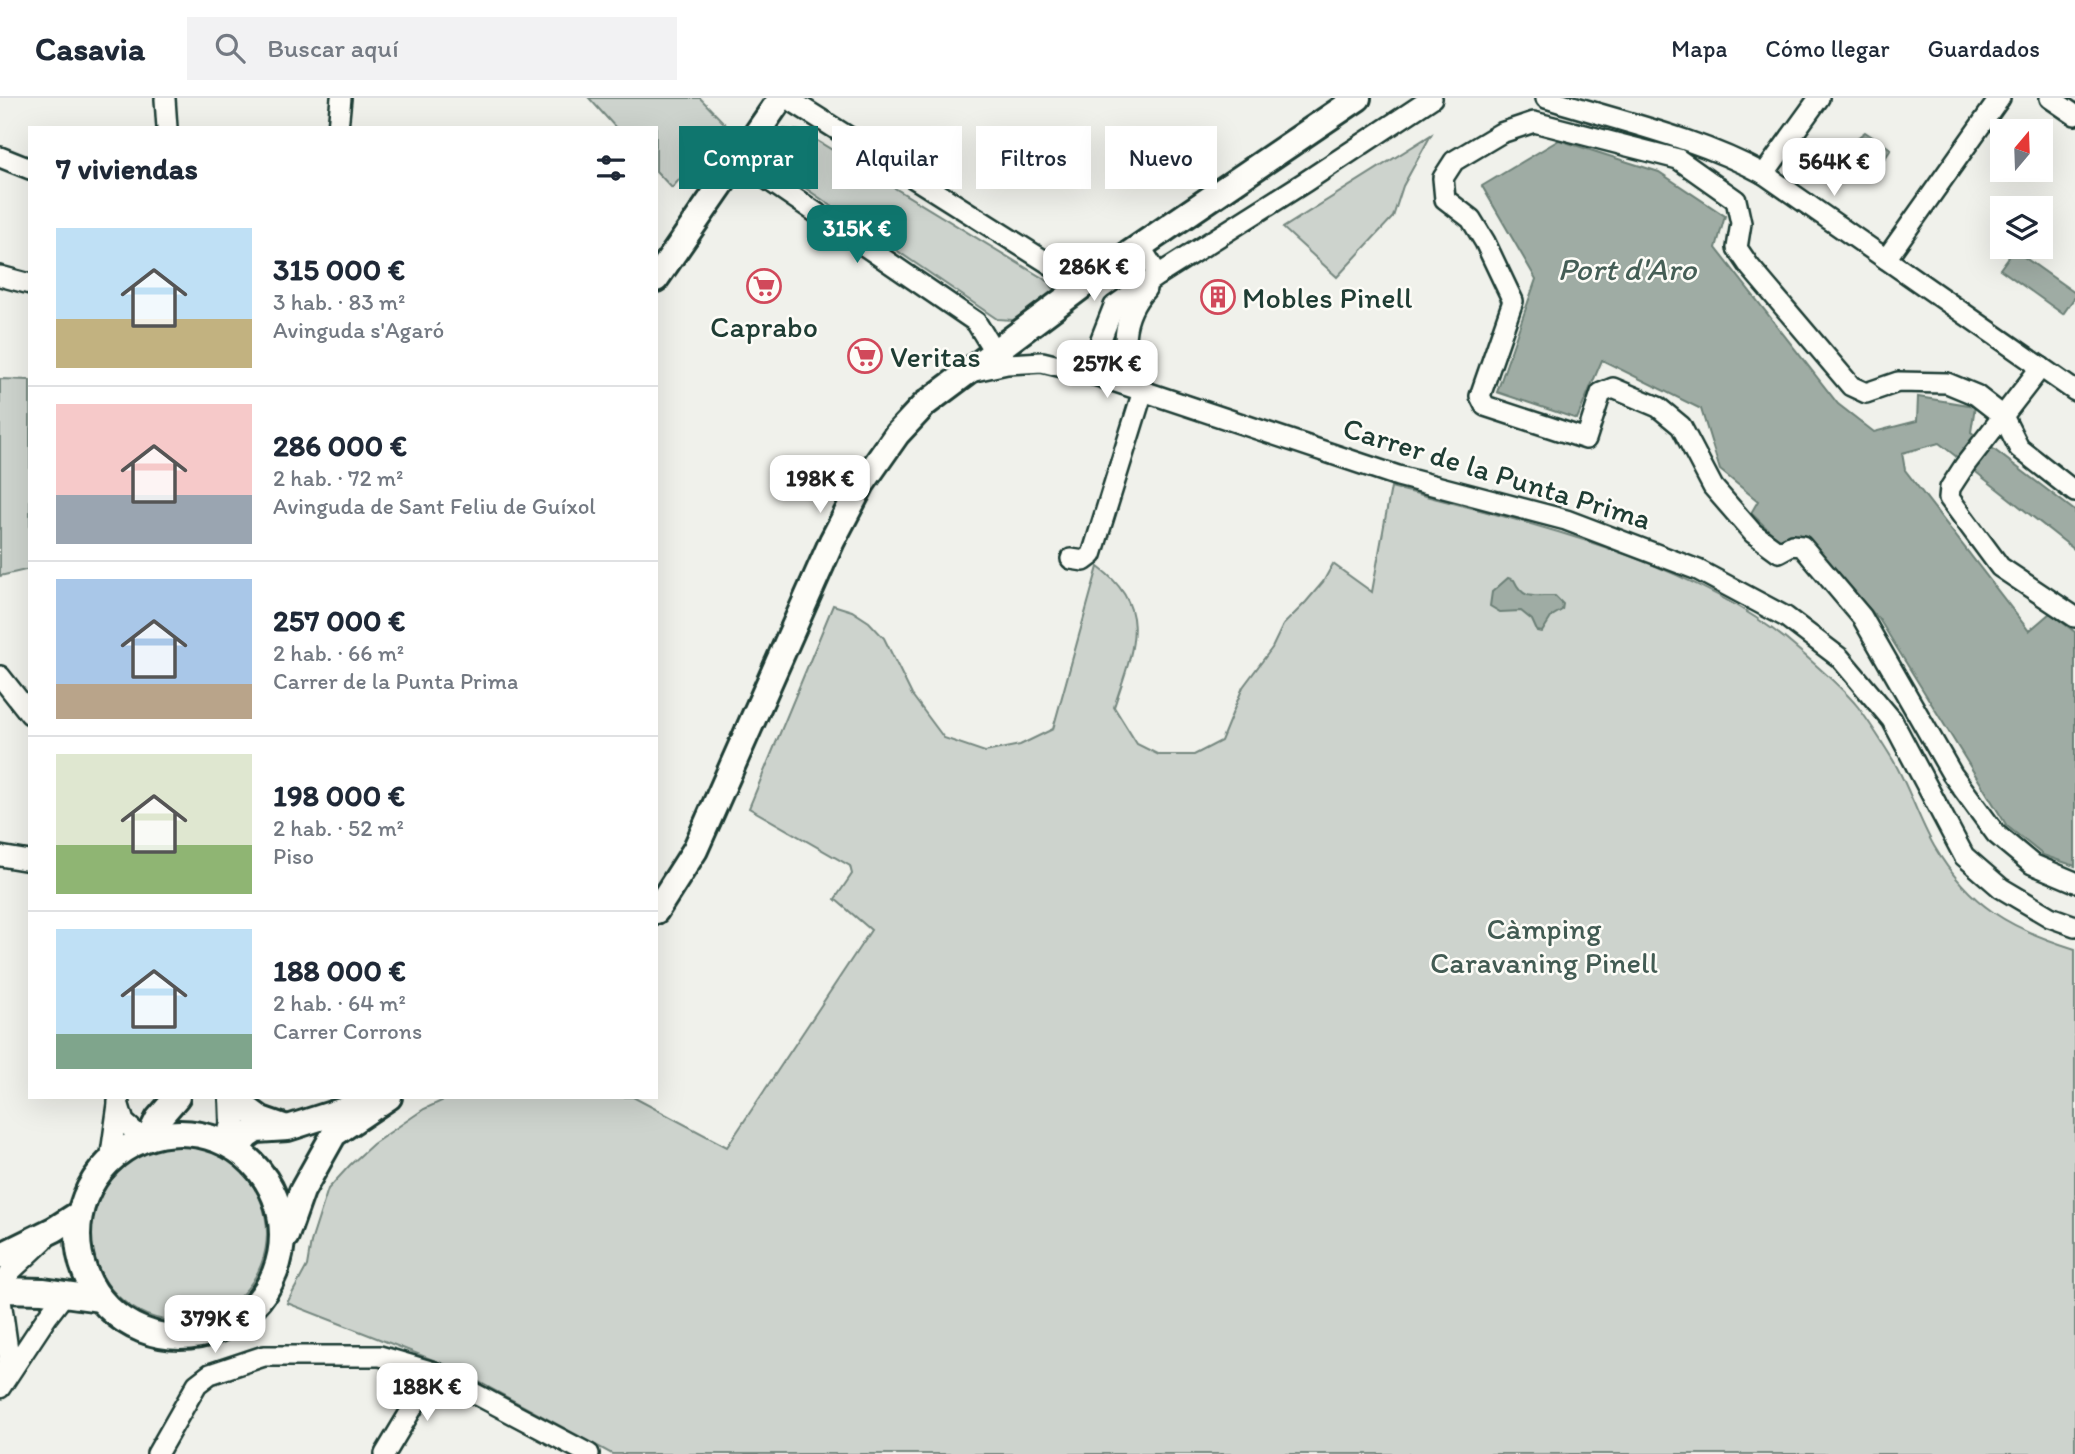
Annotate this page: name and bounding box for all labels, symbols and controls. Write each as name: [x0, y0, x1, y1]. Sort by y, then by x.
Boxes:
search box: [187, 17, 677, 80]
text: Casavia: [35, 29, 145, 68]
icon: search: [211, 29, 249, 67]
text: Buscar aquí: [267, 32, 399, 64]
text: Mapa: [1671, 34, 1727, 63]
text: Cómo llegar: [1765, 34, 1890, 63]
text: Guardados: [1928, 34, 2040, 63]
north arrow: [1990, 119, 2053, 182]
map controls: [1990, 119, 2053, 259]
chip: Comprar: [679, 126, 818, 189]
chip: Alquilar: [832, 126, 962, 189]
chip: Filtros: [976, 126, 1091, 189]
chip: Nuevo: [1105, 126, 1217, 189]
pin: 564K €: [1777, 139, 1891, 198]
text: 564K €: [1798, 147, 1870, 175]
icon: filters: [592, 149, 630, 187]
text: 7 viviendas: [56, 150, 198, 187]
button: layers: [1990, 196, 2053, 259]
pin: 315K €: [800, 206, 914, 265]
text: 315K €: [823, 214, 891, 242]
pin: 286K €: [1037, 244, 1151, 303]
water label: Port d'Aro: [1558, 250, 1698, 288]
text: 315 000 €: [273, 251, 405, 288]
text: 286K €: [1059, 252, 1129, 280]
icon: home: [112, 256, 196, 340]
supermarket icon: Caprabo: [745, 267, 783, 305]
building icon: Mobles Pinell: [1199, 278, 1237, 316]
place label: Mobles Pinell: [1242, 279, 1413, 316]
text: 3 hab. · 83 m²: [273, 288, 405, 316]
place label: Caprabo: [710, 308, 818, 345]
text: Avinguda s'Agaró: [273, 316, 444, 344]
supermarket icon: Veritas: [846, 337, 884, 375]
place label: Veritas: [890, 338, 981, 375]
pin: 257K €: [1050, 341, 1164, 400]
text: 257K €: [1073, 349, 1141, 377]
street label: Carrer de la Punta Prima: [1339, 409, 1656, 538]
text: 286 000 €: [273, 427, 407, 464]
icon: home: [112, 432, 196, 516]
pin: 198K €: [763, 456, 877, 515]
text: 2 hab. · 72 m²: [273, 464, 403, 492]
text: 198K €: [786, 464, 854, 492]
text: Avinguda de Sant Feliu de Guíxol: [273, 492, 596, 520]
text: 257 000 €: [273, 602, 405, 639]
icon: home: [112, 607, 196, 691]
text: 2 hab. · 66 m²: [273, 639, 404, 667]
text: Carrer de la Punta Prima: [273, 667, 518, 695]
text: 198 000 €: [273, 777, 405, 814]
icon: home: [112, 782, 196, 866]
text: 2 hab. · 52 m²: [273, 814, 404, 842]
text: Piso: [273, 842, 314, 870]
park label: Càmping Caravaning Pinell: [1430, 910, 1658, 981]
text: 188 000 €: [273, 952, 406, 989]
icon: home: [112, 957, 196, 1041]
text: 2 hab. · 64 m²: [273, 989, 406, 1017]
text: Carrer Corrons: [273, 1017, 422, 1045]
pin: 379K €: [158, 1296, 272, 1355]
text: 379K €: [181, 1304, 249, 1332]
pin: 188K €: [370, 1364, 484, 1423]
text: 188K €: [393, 1372, 461, 1400]

